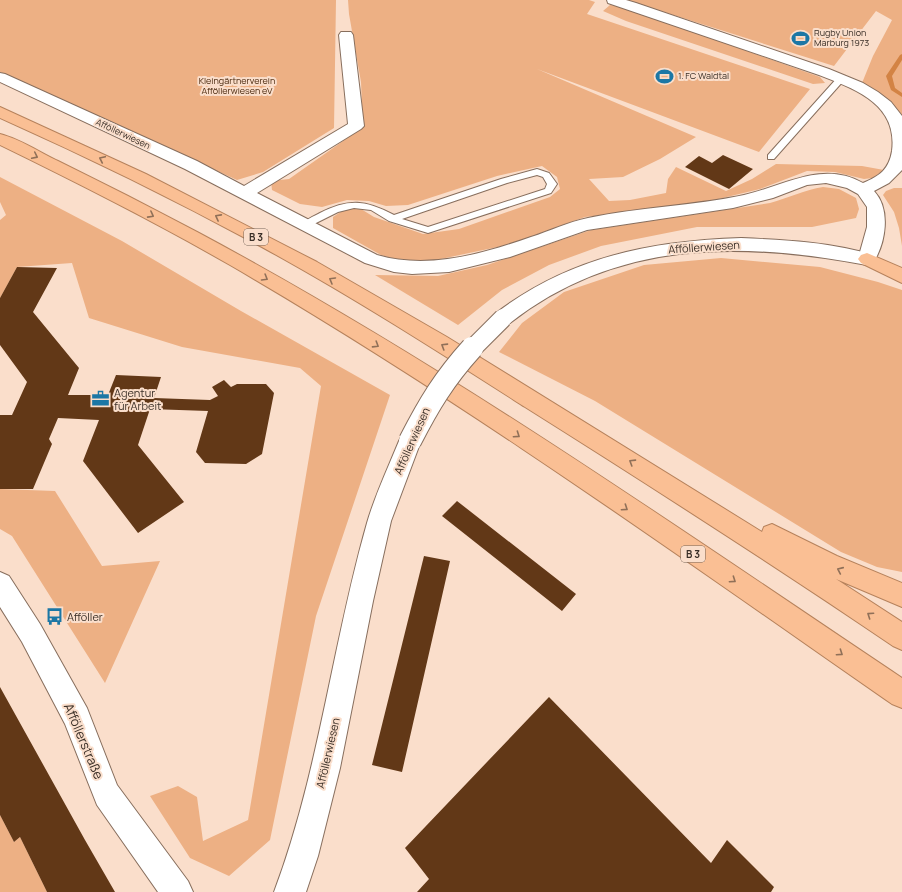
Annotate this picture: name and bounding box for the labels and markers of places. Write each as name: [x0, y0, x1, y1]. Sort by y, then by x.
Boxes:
place label: Rugby Union Marburg 1973: [814, 26, 869, 49]
sports icon: Rugby Union Marburg 1973: [791, 28, 811, 48]
sports icon: 1. FC Waldtal: [655, 66, 675, 86]
place label: 1. FC Waldtal: [678, 69, 729, 82]
place label: Agentur für Arbeit: [114, 385, 161, 413]
office icon: Agentur für Arbeit: [91, 389, 111, 409]
bus stop icon: Afföller: [44, 607, 64, 627]
place label: Afföller: [67, 609, 103, 624]

